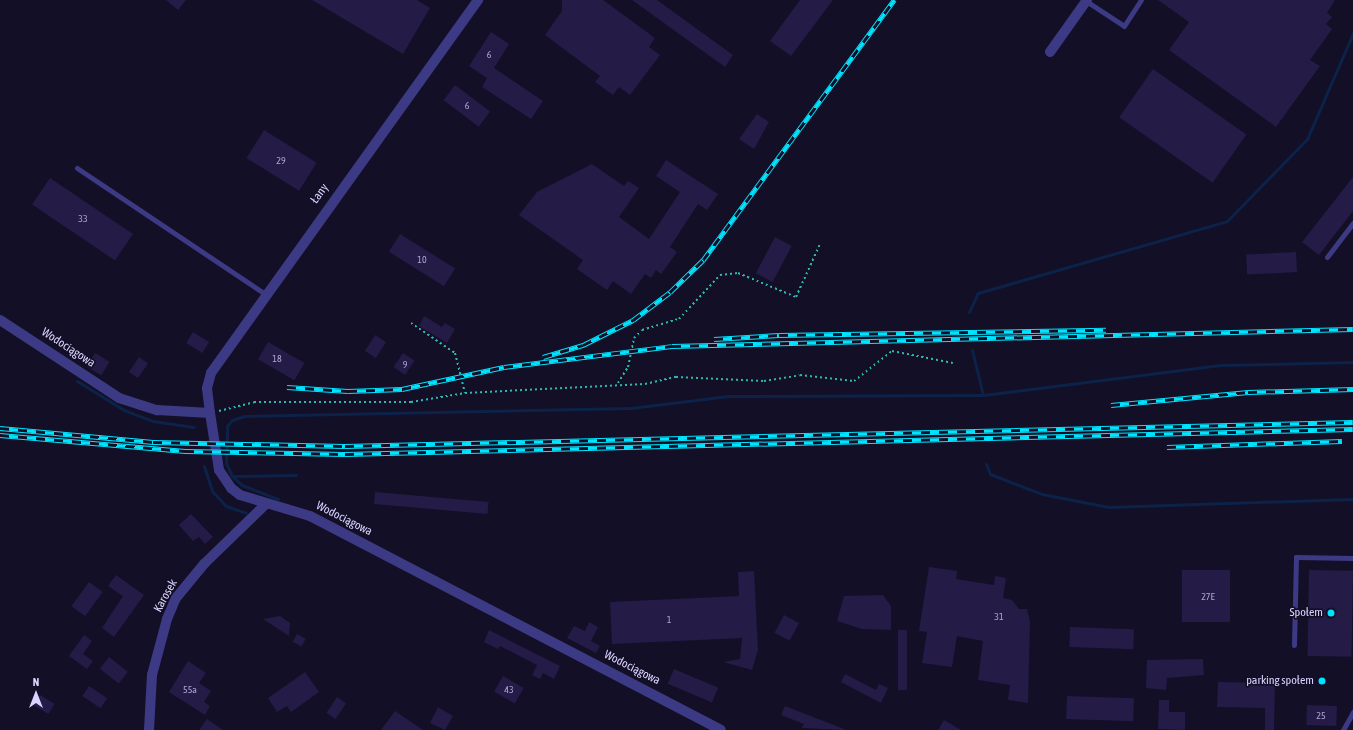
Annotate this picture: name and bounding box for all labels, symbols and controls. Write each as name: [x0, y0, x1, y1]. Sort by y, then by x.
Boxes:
house number: 6: [487, 49, 491, 61]
house number: 6: [465, 100, 469, 112]
house number: 29: [276, 155, 286, 167]
street label: Łany: [308, 181, 332, 207]
house number: 33: [78, 213, 88, 225]
house number: 10: [417, 254, 427, 266]
street label: Wodociągowa: [38, 325, 98, 371]
house number: 18: [272, 353, 282, 365]
house number: 9: [403, 359, 407, 371]
street label: Wodociągowa: [313, 499, 375, 539]
street label: Karosek: [151, 577, 181, 615]
house number: 27E: [1201, 591, 1215, 603]
place label: Społem: [1289, 606, 1323, 620]
marker: Społem: [1326, 608, 1336, 618]
house number: 31: [994, 611, 1004, 623]
house number: 1: [667, 614, 671, 626]
street label: Wodociągowa: [601, 648, 663, 688]
north arrow: [16, 674, 56, 714]
place label: parking społem: [1246, 674, 1314, 688]
text: N: [33, 676, 39, 688]
marker: parking społem: [1317, 676, 1327, 686]
house number: 55a: [183, 684, 197, 696]
house number: 43: [504, 684, 514, 696]
house number: 25: [1316, 710, 1326, 722]

